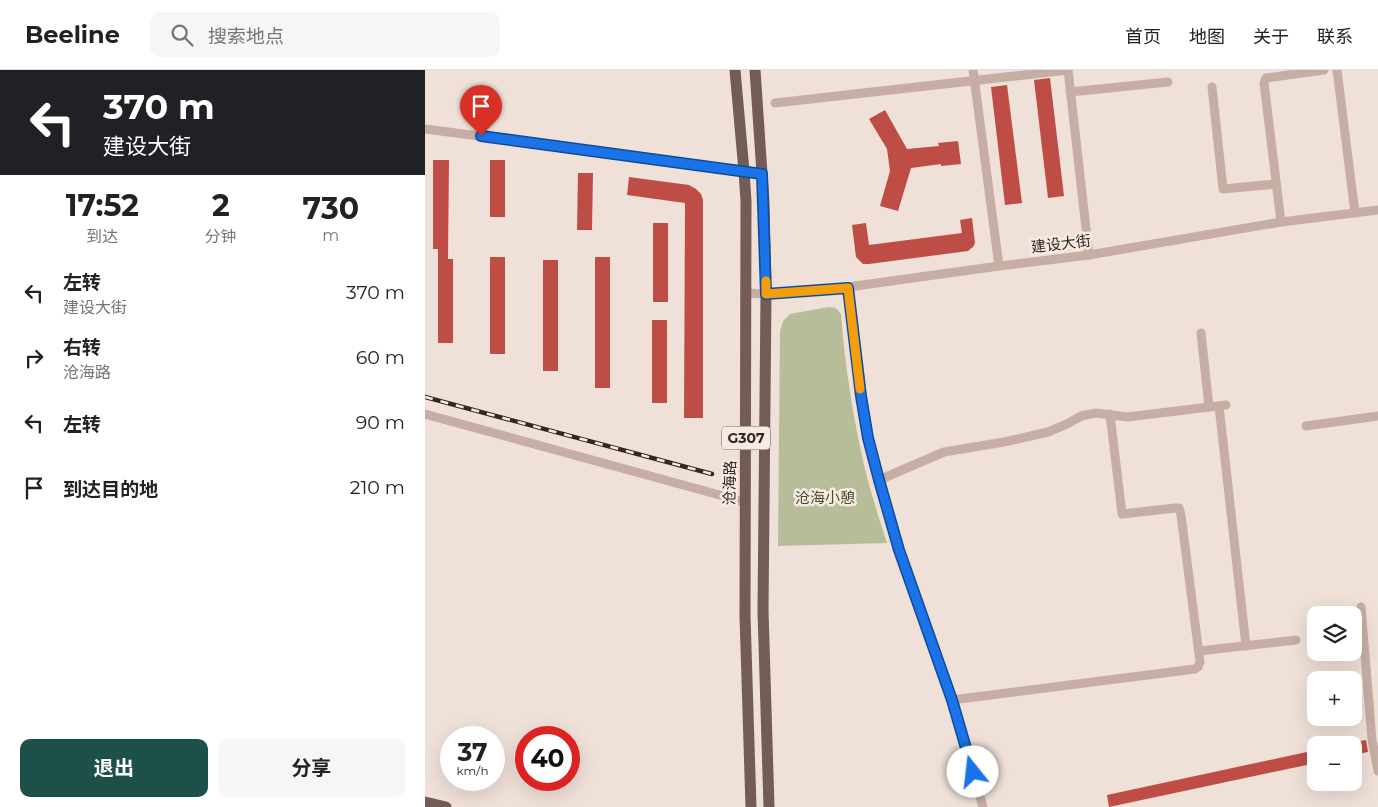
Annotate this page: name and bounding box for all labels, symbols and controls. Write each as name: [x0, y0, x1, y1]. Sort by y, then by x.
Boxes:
search box: [150, 12, 500, 57]
text: Beeline: [25, 20, 120, 49]
icon: search: [168, 21, 196, 49]
text: 搜索地点: [208, 25, 284, 48]
text: 首页: [1125, 26, 1161, 48]
text: 地图: [1189, 26, 1225, 48]
text: 关于: [1253, 26, 1289, 48]
text: 联系: [1317, 26, 1353, 48]
text: 370 m: [103, 85, 215, 128]
pin: [460, 85, 502, 136]
icon: left: [20, 90, 85, 155]
icon: arrive: [467, 92, 495, 120]
text: 建设大街: [103, 133, 191, 160]
text: 17:52: [66, 187, 139, 224]
text: 2: [212, 187, 230, 224]
text: 730: [303, 190, 359, 227]
text: m: [322, 226, 339, 245]
text: 到达: [86, 227, 118, 246]
text: 分钟: [205, 227, 237, 246]
street label: 建设大街: [1030, 230, 1092, 257]
text: 左转: [63, 271, 101, 294]
icon: left: [20, 279, 48, 307]
text: 370 m: [346, 281, 405, 304]
text: 建设大街: [63, 298, 127, 317]
text: 右转: [63, 336, 101, 359]
icon: right: [20, 344, 48, 372]
text: 60 m: [356, 346, 405, 369]
text: 沧海路: [63, 363, 111, 382]
icon: left: [20, 409, 48, 437]
text: 90 m: [356, 411, 405, 434]
text: 左转: [63, 413, 101, 436]
road number: G307: [722, 426, 770, 449]
street label: 沧海路: [720, 460, 739, 506]
icon: arrive: [20, 474, 48, 502]
text: 210 m: [350, 476, 405, 499]
text: 到达目的地: [63, 478, 158, 501]
park label: 沧海小憩: [795, 488, 855, 507]
map controls: [1307, 606, 1362, 791]
button: layers: [1307, 606, 1362, 661]
button: +: [1307, 671, 1362, 726]
speed limit sign: 40: [515, 726, 580, 791]
button: −: [1307, 736, 1362, 791]
text: 37: [457, 737, 488, 767]
button: 退出: [20, 739, 208, 797]
button: 分享: [218, 739, 405, 797]
position arrow: [946, 745, 998, 797]
text: km/h: [456, 763, 489, 778]

